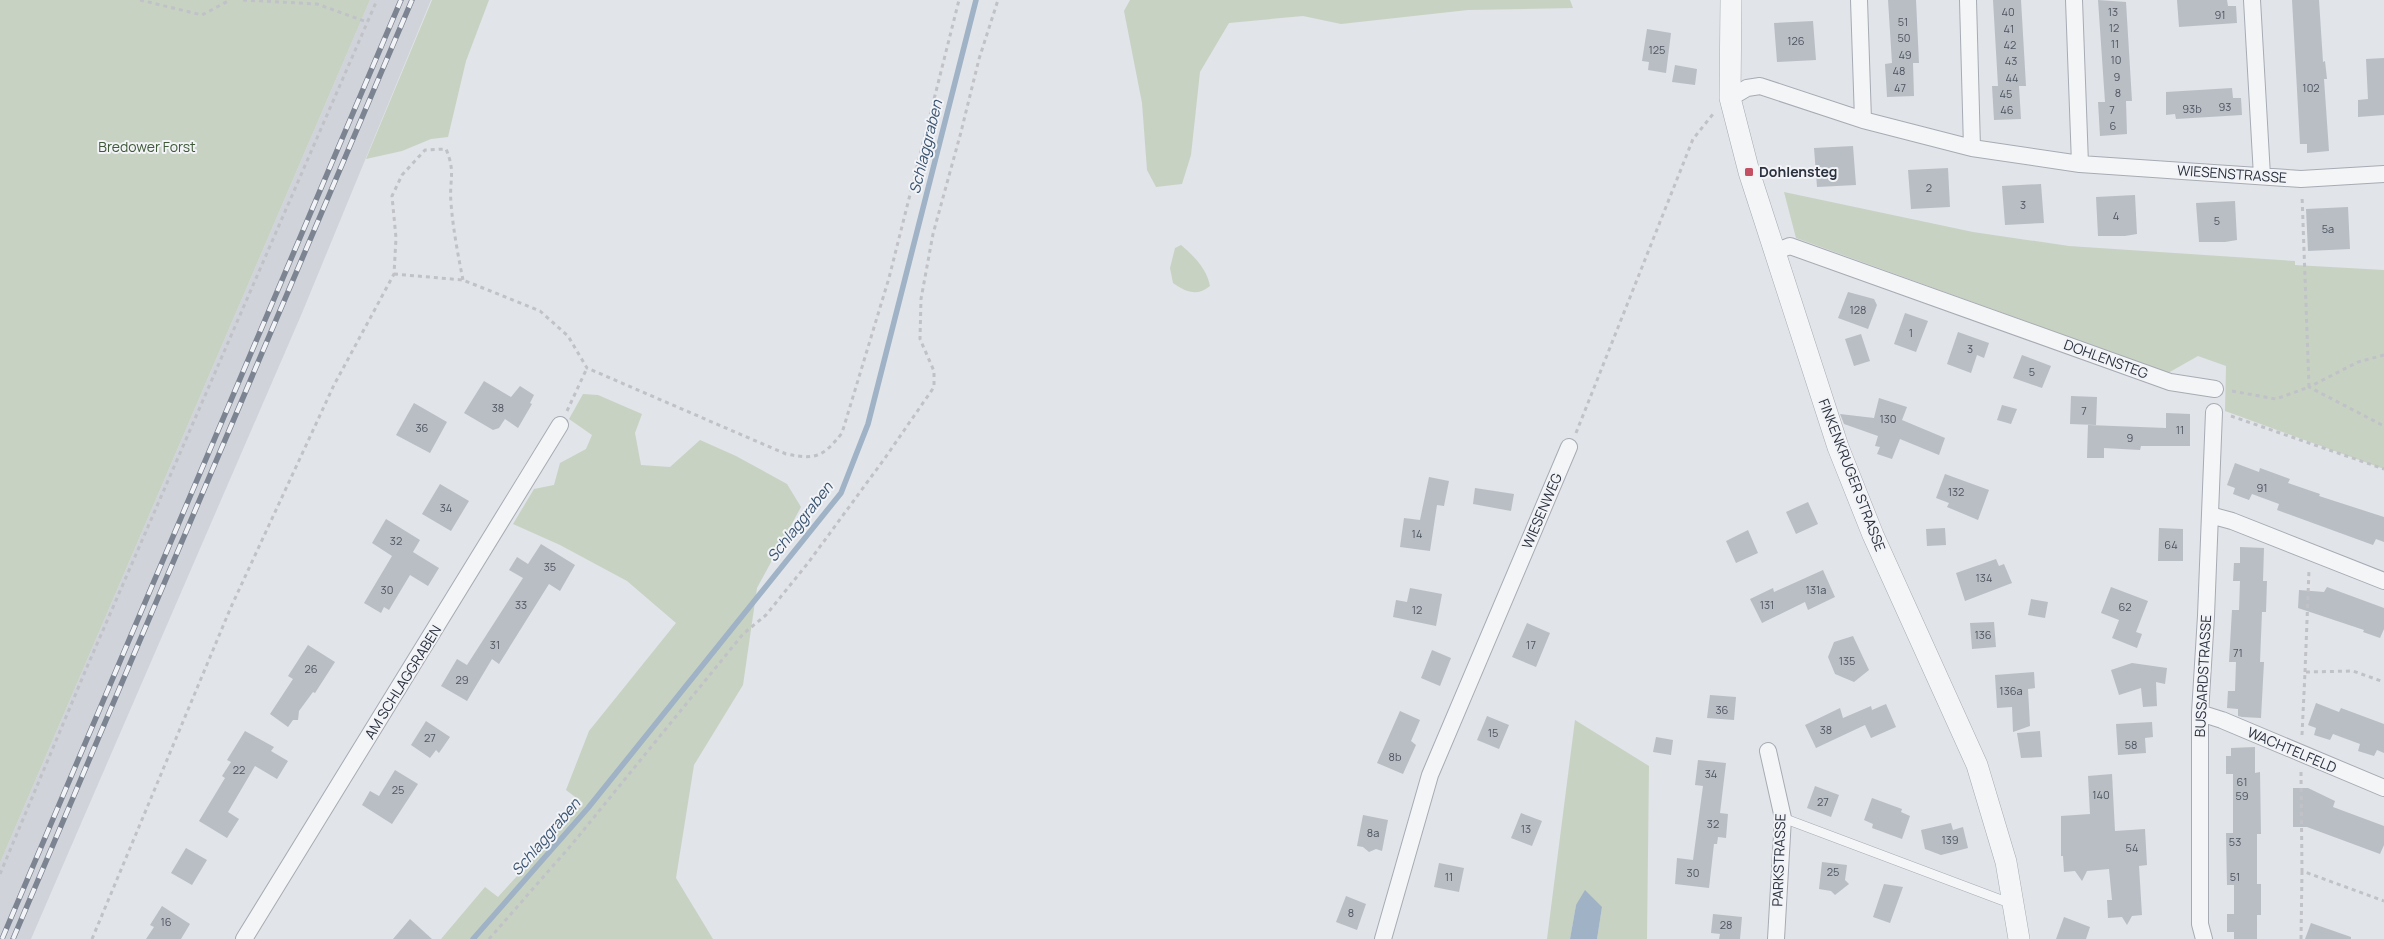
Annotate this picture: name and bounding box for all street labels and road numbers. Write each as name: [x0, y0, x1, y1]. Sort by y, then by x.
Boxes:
street label: WIESENSTRASSE: [2176, 160, 2288, 187]
street label: DOHLENSTEG: [2061, 335, 2151, 383]
street label: FINKENKRUGER STRASSE: [1815, 396, 1890, 554]
street label: WIESENWEG: [1517, 470, 1566, 552]
street label: BUSSARDSTRASSE: [2190, 614, 2215, 738]
street label: AM SCHLAGGRABEN: [360, 621, 445, 742]
street label: WACHTELFELD: [2245, 722, 2340, 777]
street label: PARKSTRASSE: [1767, 813, 1790, 907]

